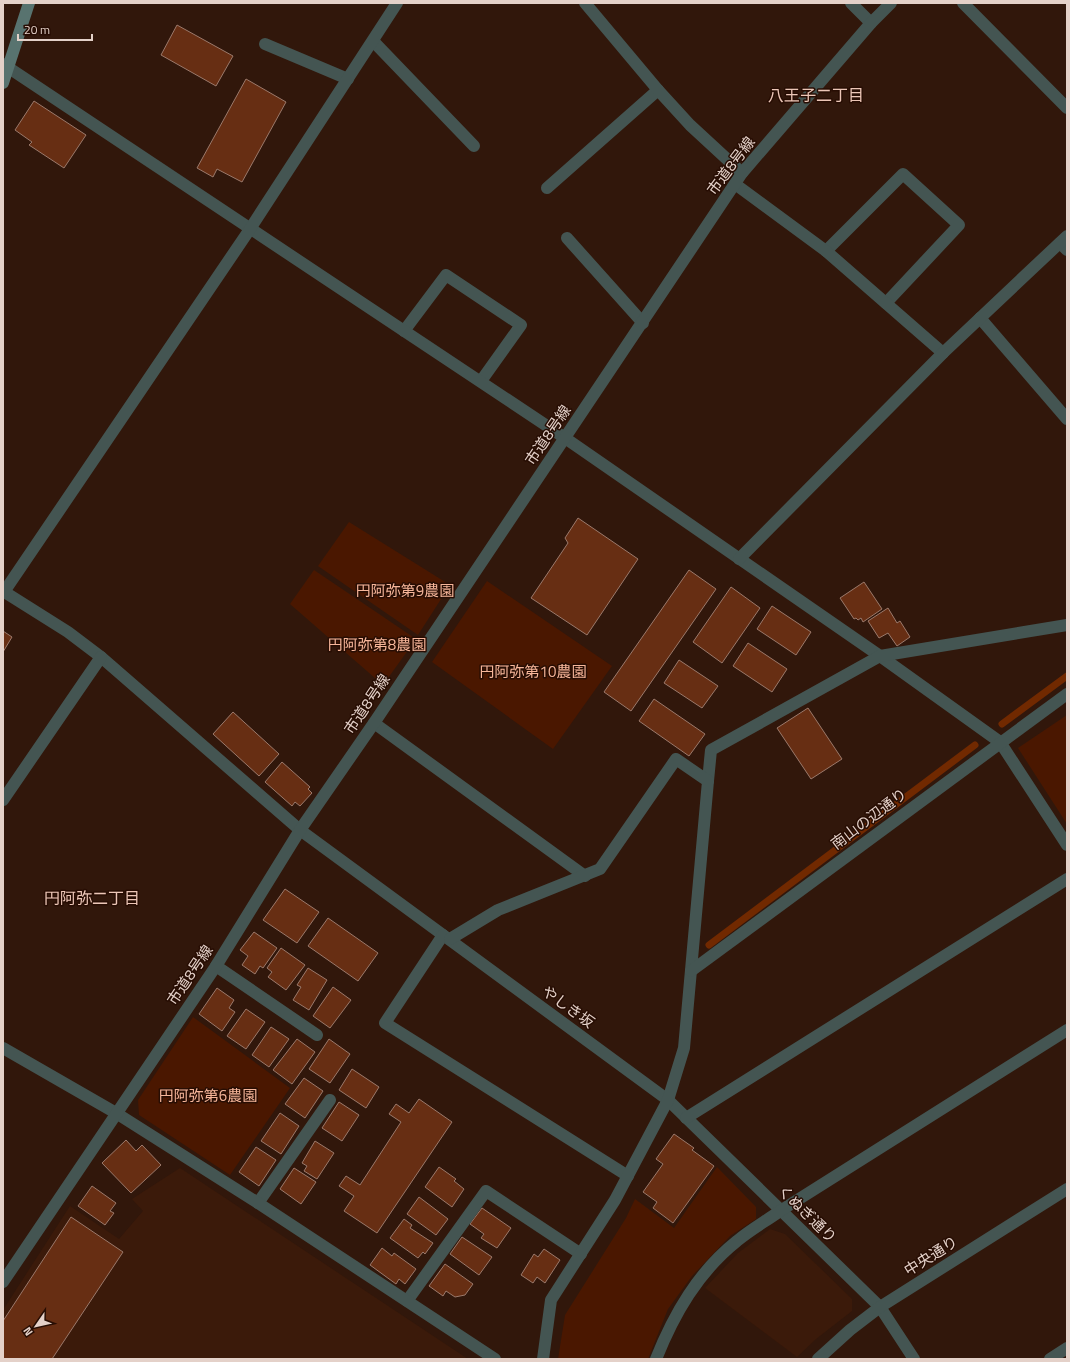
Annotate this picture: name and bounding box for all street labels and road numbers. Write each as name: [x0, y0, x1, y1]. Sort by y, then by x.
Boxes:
street label: 市道8号線: [701, 131, 760, 200]
street label: 市道8号線: [519, 400, 576, 470]
street label: 市道8号線: [338, 669, 395, 739]
street label: 南山の辺通り: [826, 782, 912, 855]
street label: 市道8号線: [161, 940, 218, 1010]
street label: やしき坂: [537, 980, 599, 1034]
street label: くぬぎ通り: [772, 1179, 842, 1248]
street label: 中央通り: [899, 1230, 962, 1281]

